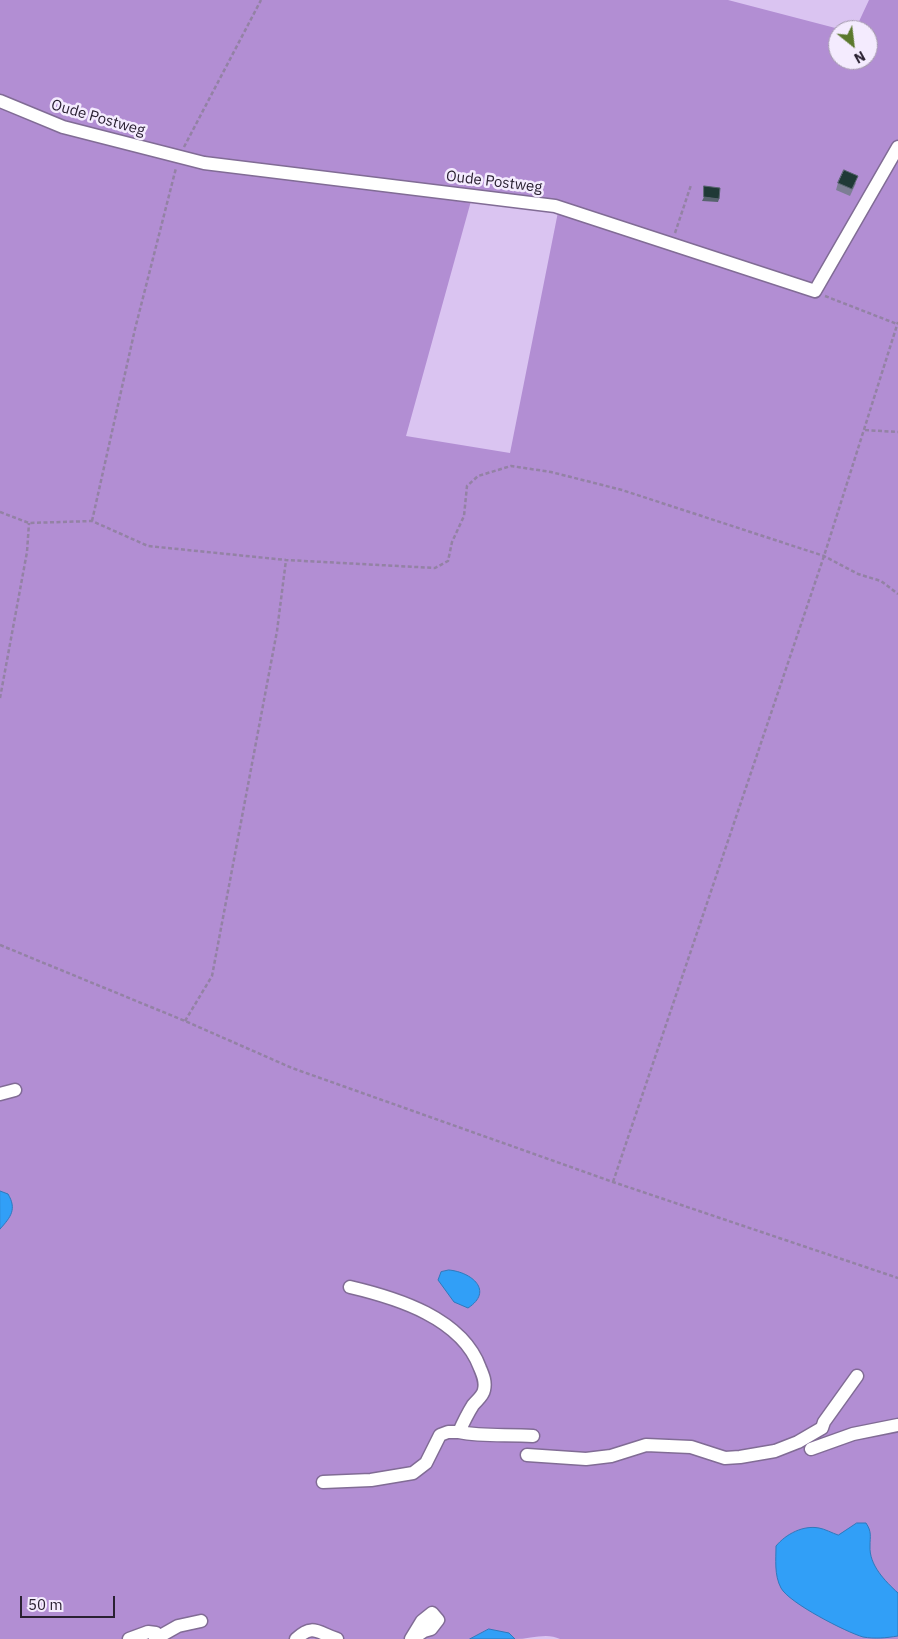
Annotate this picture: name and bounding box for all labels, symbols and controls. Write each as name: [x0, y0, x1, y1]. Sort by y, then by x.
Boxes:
north arrow: [828, 20, 878, 70]
text: N: [851, 47, 869, 68]
street label: Oude Postweg: [49, 96, 147, 140]
street label: Oude Postweg: [445, 167, 543, 197]
scale bar: [22, 1586, 118, 1618]
text: 50 m: [28, 1595, 63, 1614]

